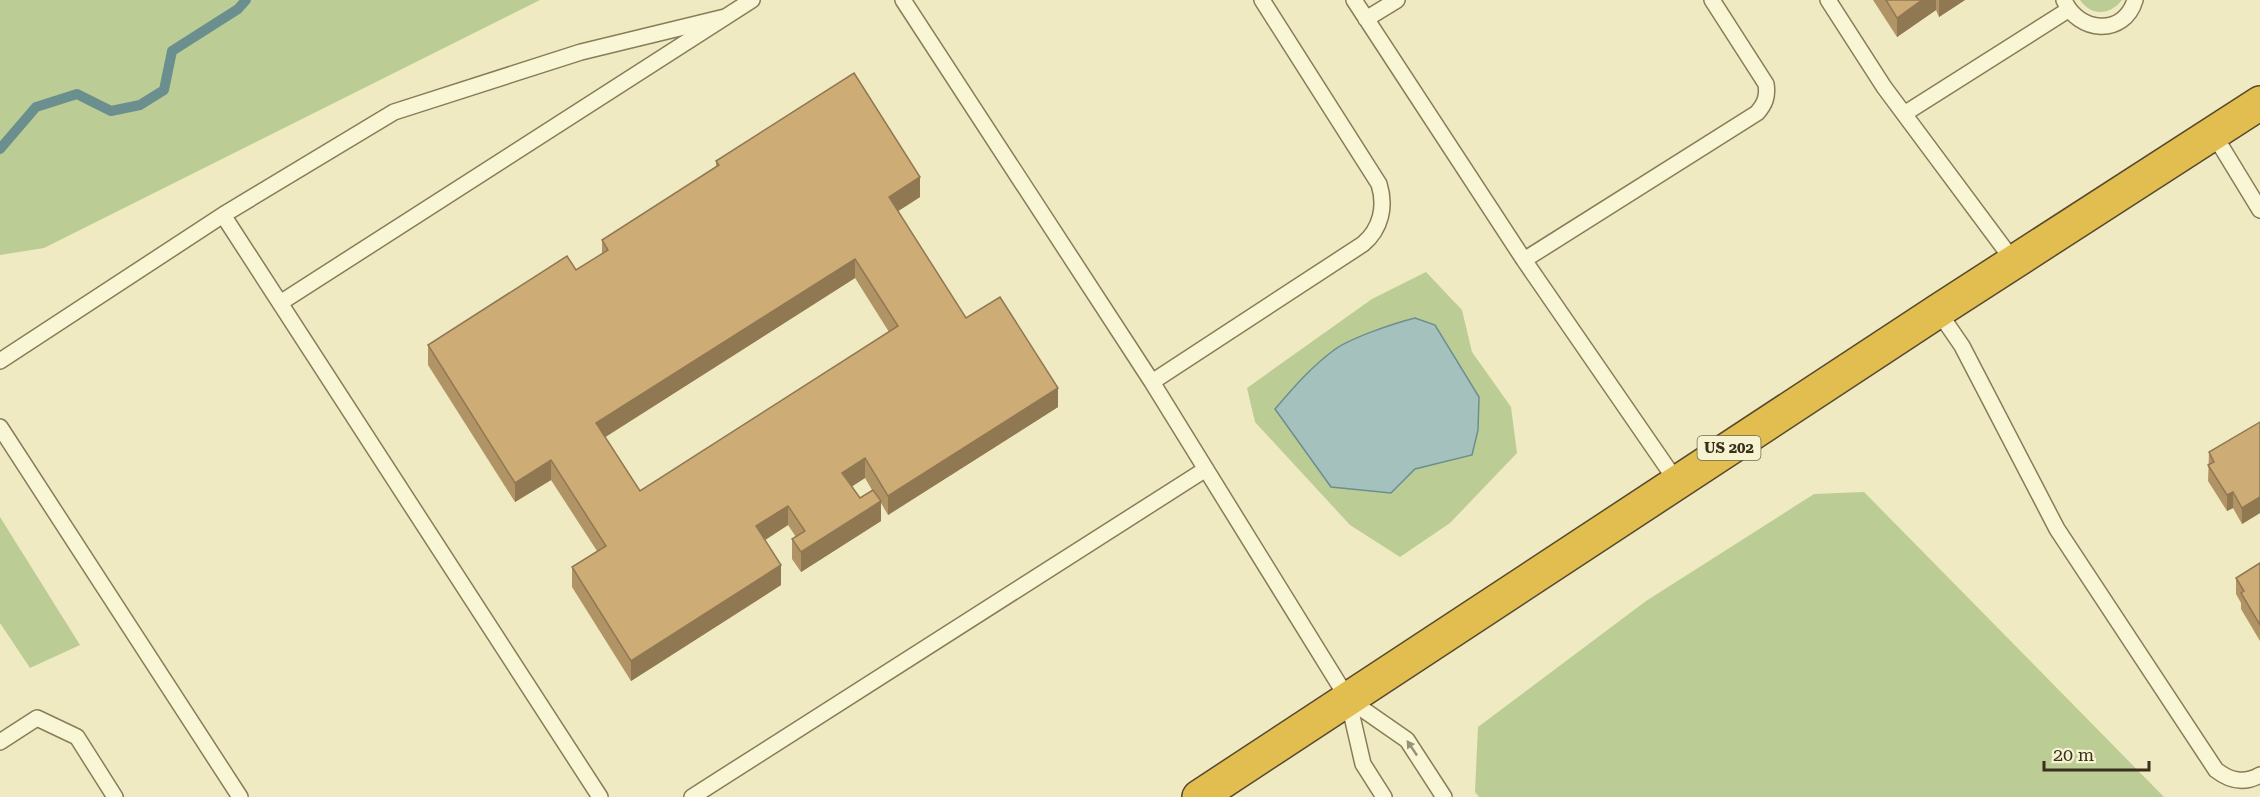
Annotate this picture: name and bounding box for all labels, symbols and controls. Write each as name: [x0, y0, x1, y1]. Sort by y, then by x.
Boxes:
road number: US 202: [1698, 436, 1760, 460]
scale bar: [2044, 734, 2149, 772]
one-way arrow: [1407, 740, 1418, 756]
text: 20 m: [2053, 744, 2094, 765]

